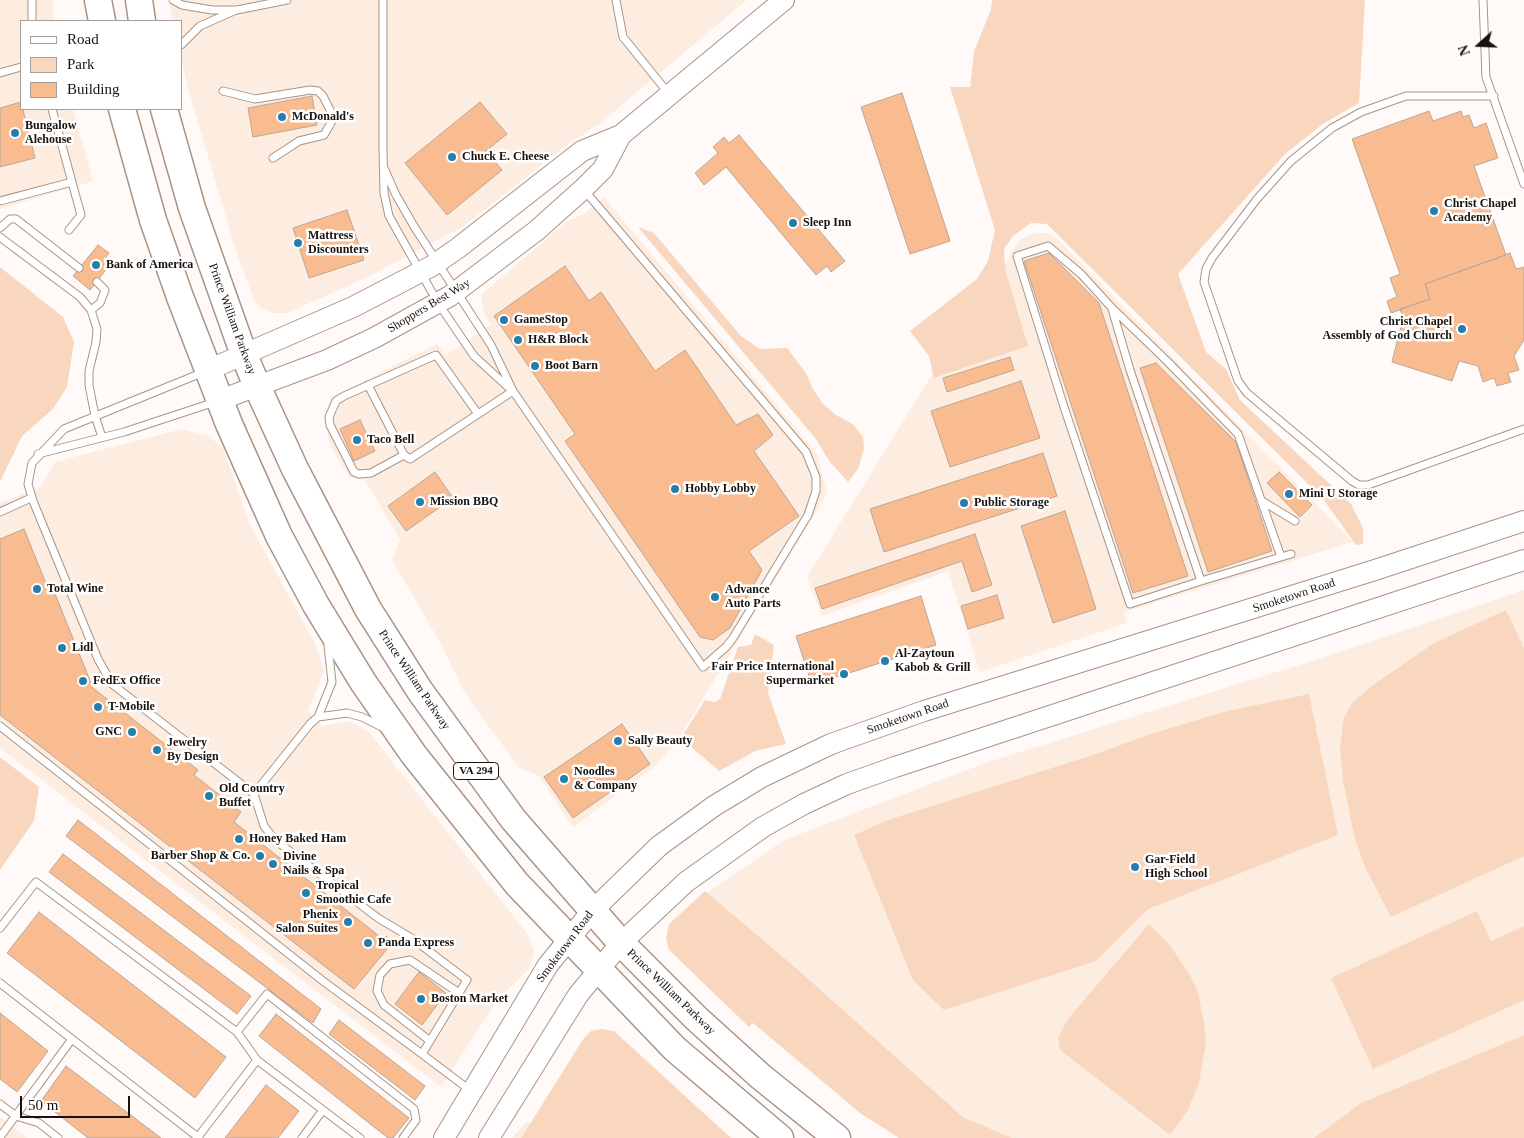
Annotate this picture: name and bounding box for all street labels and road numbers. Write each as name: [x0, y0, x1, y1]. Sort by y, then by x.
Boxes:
street label: Prince William Parkway: [205, 261, 259, 377]
street label: Shoppers Best Way: [385, 276, 473, 336]
street label: Smoketown Road: [1251, 576, 1337, 616]
street label: Prince William Parkway: [375, 627, 453, 733]
street label: Smoketown Road: [865, 696, 951, 738]
road number: VA 294: [454, 762, 498, 779]
street label: Smoketown Road: [533, 908, 597, 986]
street label: Prince William Parkway: [624, 946, 718, 1038]

